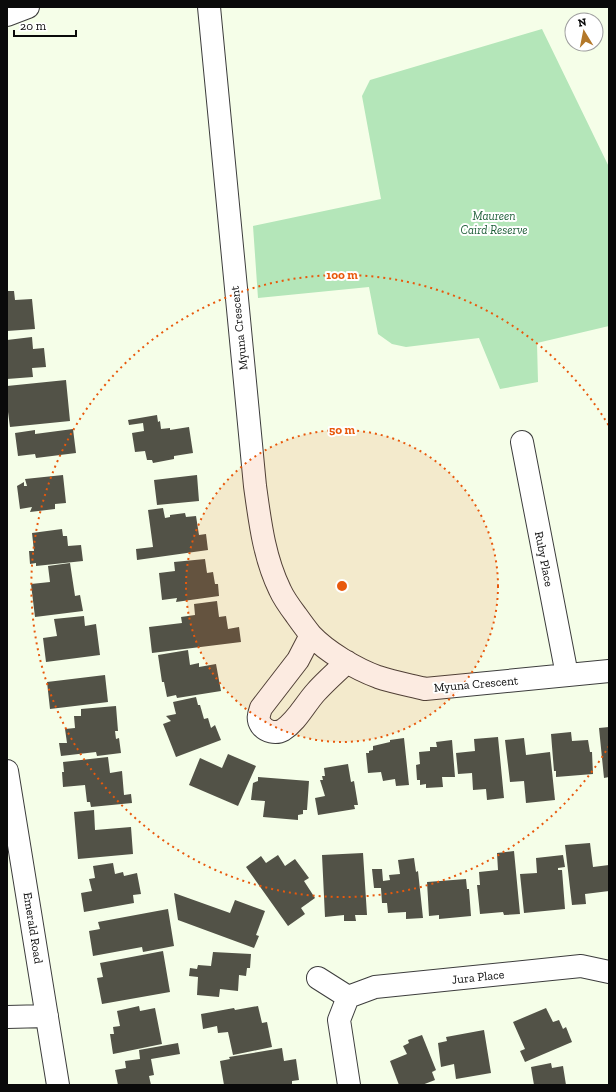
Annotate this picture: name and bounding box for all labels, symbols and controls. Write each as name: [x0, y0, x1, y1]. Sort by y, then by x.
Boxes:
scale bar: [14, 12, 76, 38]
north arrow: [564, 12, 604, 52]
text: N: [577, 15, 588, 30]
text: 20 m: [20, 19, 47, 33]
park label: Maureen Caird Reserve: [460, 209, 528, 237]
text: 100 m: [326, 268, 358, 282]
street label: Myuna Crescent: [228, 285, 250, 371]
text: 50 m: [329, 423, 355, 437]
street label: Ruby Place: [532, 530, 556, 588]
centre of rings: [335, 579, 349, 593]
street label: Myuna Crescent: [433, 673, 519, 695]
street label: Emerald Road: [20, 891, 46, 965]
street label: Jura Place: [451, 967, 505, 987]

